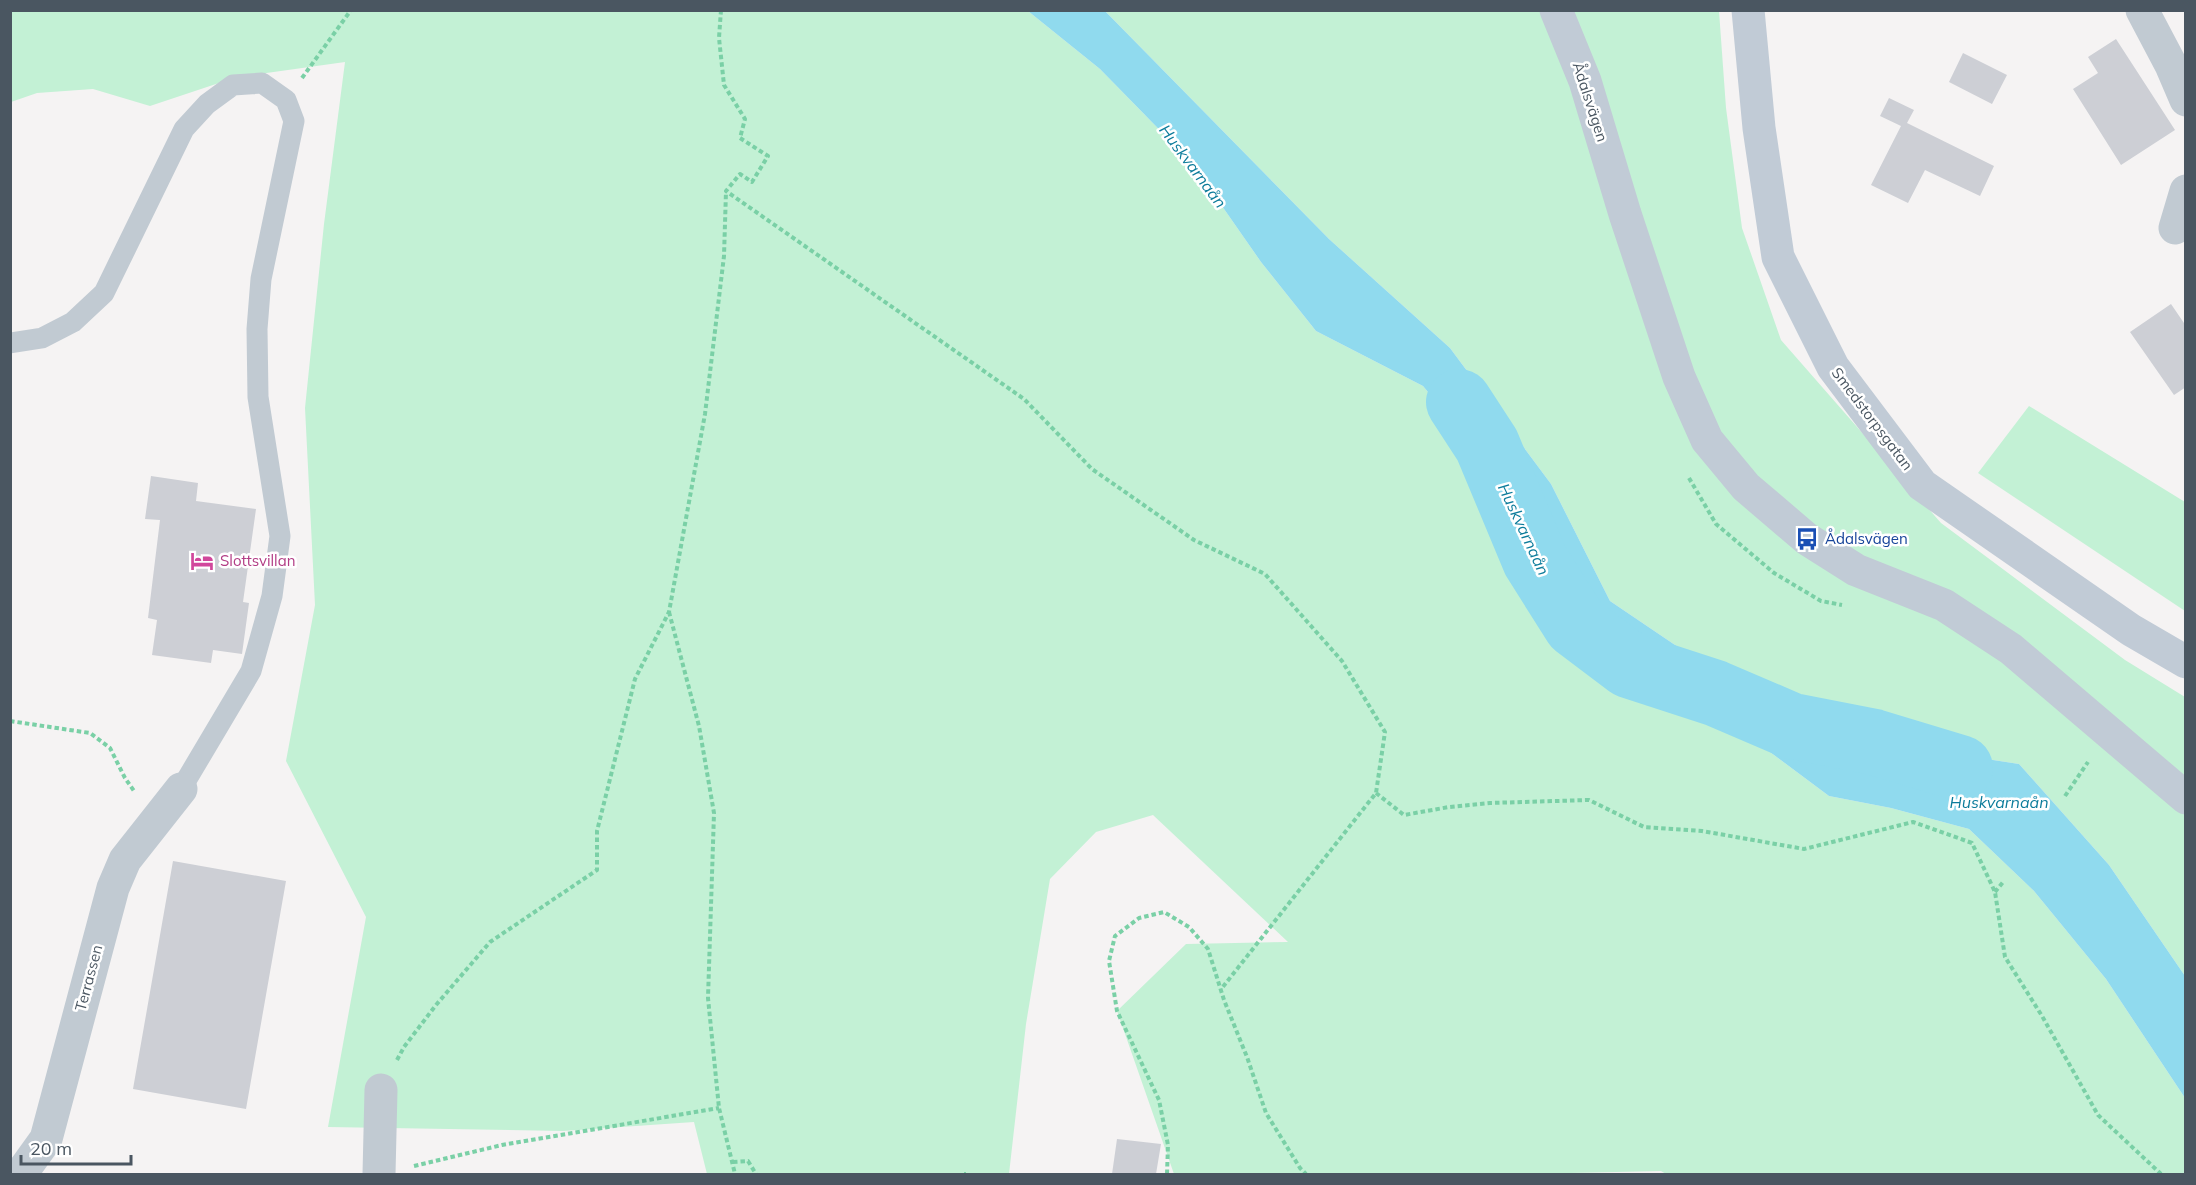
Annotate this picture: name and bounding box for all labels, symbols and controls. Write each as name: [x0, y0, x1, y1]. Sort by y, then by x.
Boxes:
street label: Ådalsvägen: [1569, 59, 1613, 144]
water label: Huskvarnaån: [1155, 120, 1231, 212]
street label: Smedstorpsgatan: [1828, 364, 1917, 474]
water label: Huskvarnaån: [1494, 480, 1554, 578]
bus stop icon: Ådalsvägen: [1794, 526, 1820, 552]
place label: Ådalsvägen: [1825, 528, 1908, 548]
hotel icon: Slottsvillan: [189, 548, 215, 574]
place label: Slottsvillan: [220, 551, 295, 570]
water label: Huskvarnaån: [1949, 792, 2049, 812]
street label: Terrassen: [71, 943, 106, 1013]
scale bar: [21, 1128, 130, 1166]
text: 20 m: [30, 1137, 72, 1160]

